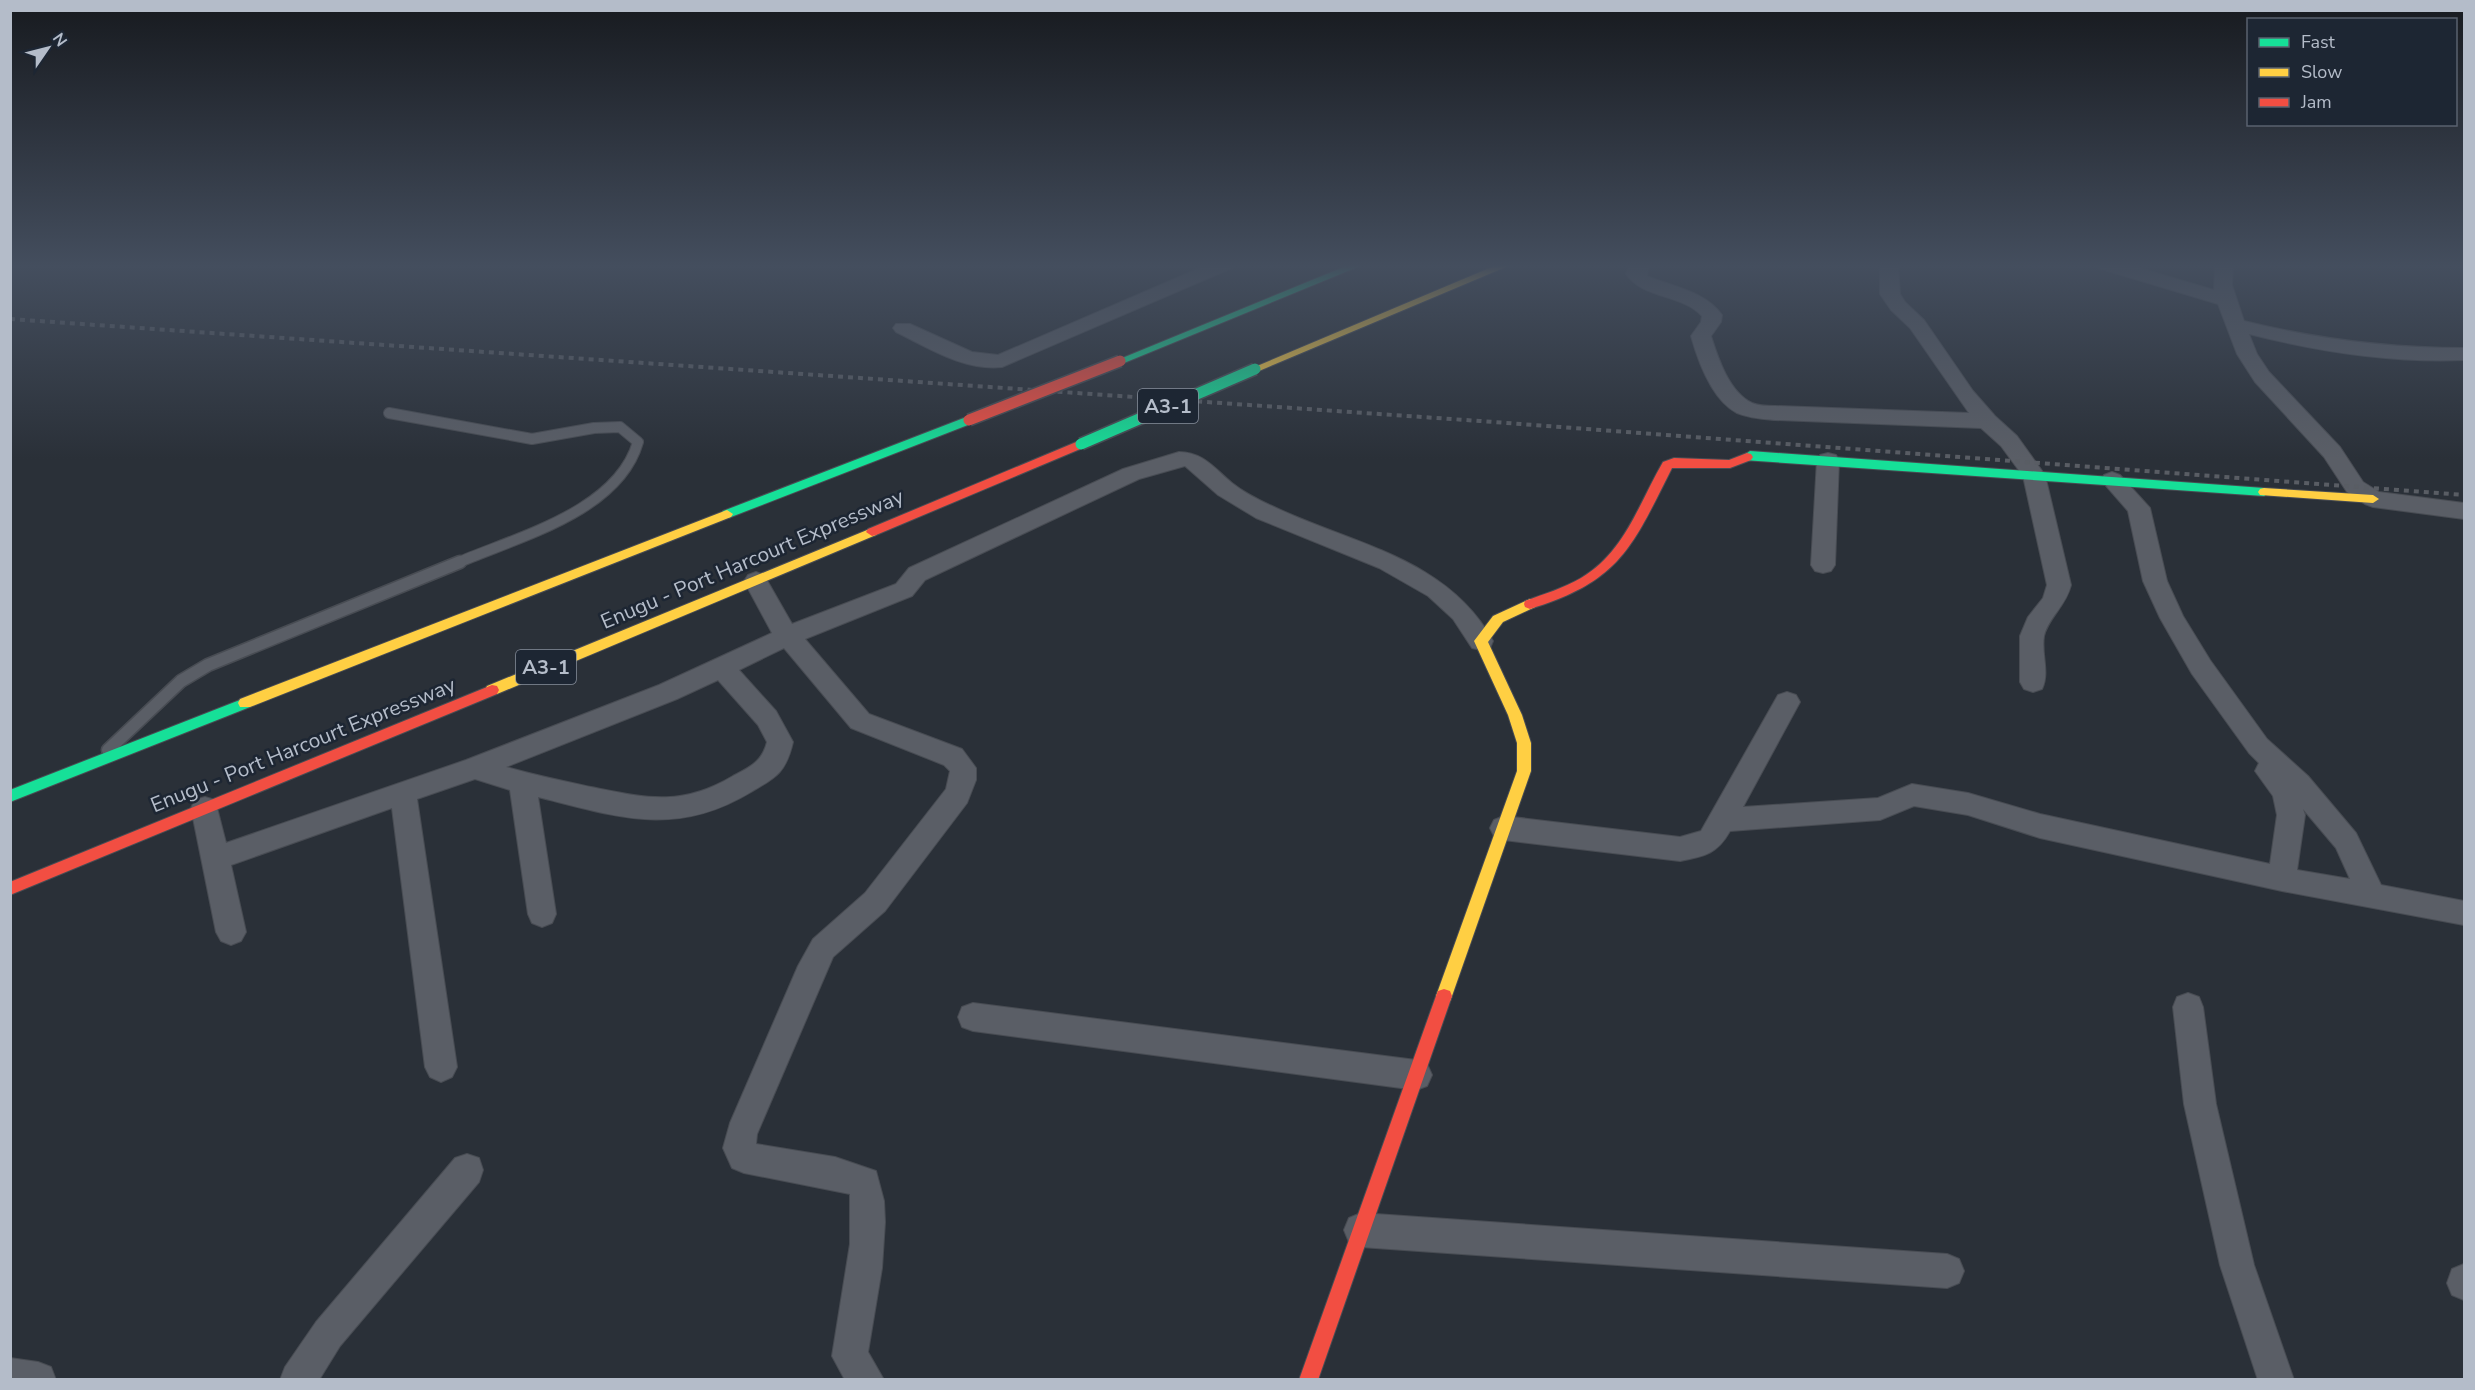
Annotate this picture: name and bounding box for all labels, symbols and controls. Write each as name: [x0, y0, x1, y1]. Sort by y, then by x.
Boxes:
north arrow: [18, 18, 78, 78]
legend: [2247, 18, 2457, 126]
text: N: [47, 29, 72, 51]
text: Fast: [2301, 30, 2336, 54]
text: Slow: [2301, 60, 2342, 84]
text: Jam: [2300, 90, 2332, 114]
road number: A3-1: [1138, 389, 1198, 423]
street label: Enugu - Port Harcourt Expressway: [596, 482, 908, 636]
road number: A3-1: [516, 650, 576, 684]
street label: Enugu - Port Harcourt Expressway: [146, 671, 460, 819]

